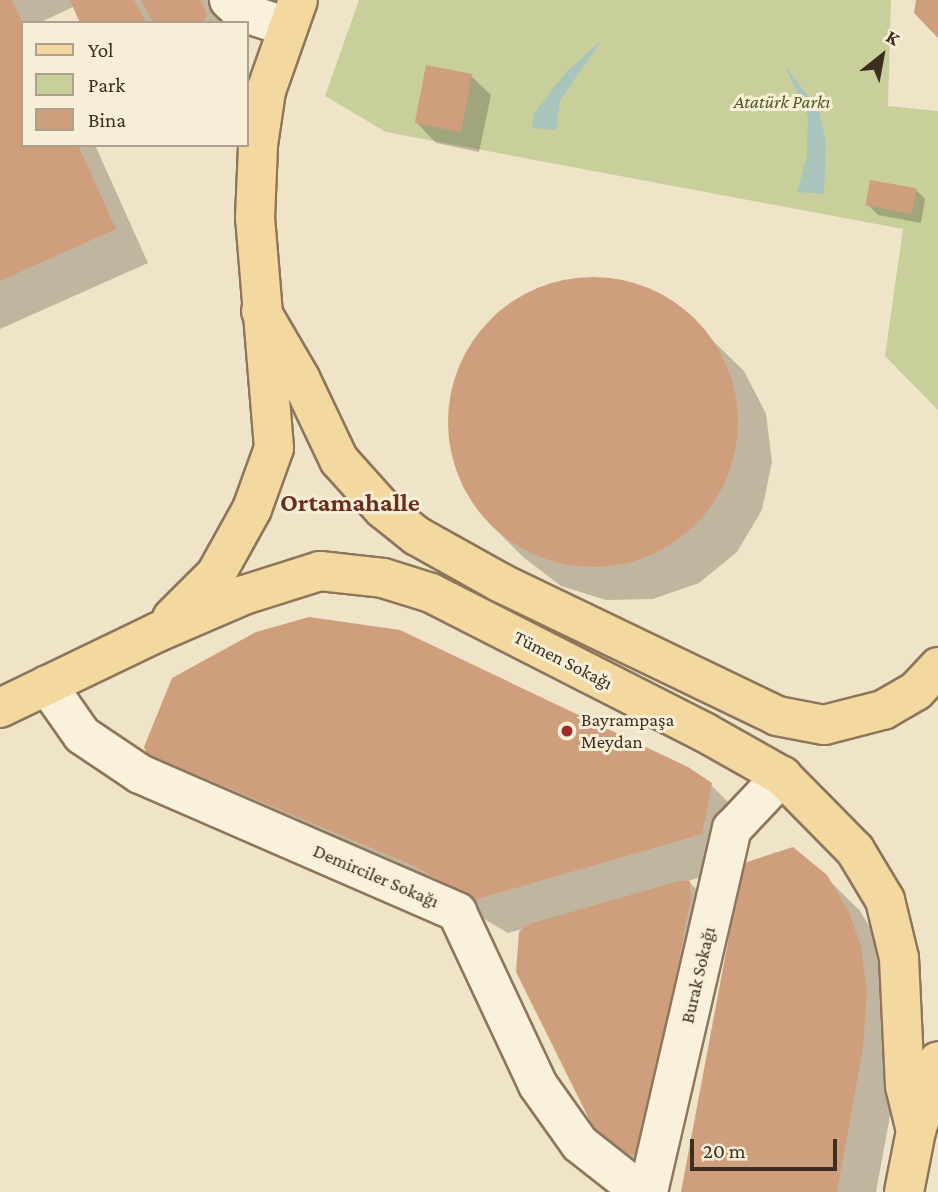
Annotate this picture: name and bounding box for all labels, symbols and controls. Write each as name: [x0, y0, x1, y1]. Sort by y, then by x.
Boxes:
legend: [21, 21, 248, 147]
north arrow: [847, 21, 917, 91]
text: K: [882, 25, 904, 50]
text: Yol: [88, 38, 114, 62]
text: Park: [88, 73, 125, 97]
park label: Atatürk Parkı: [734, 91, 830, 113]
text: Bina: [88, 108, 126, 132]
district label: Ortamahalle: [280, 487, 420, 519]
street label: Tümen Sokağı: [510, 625, 616, 695]
place label: Bayrampaşa Meydan: [581, 709, 674, 753]
marker: Bayrampaşa Meydan: [559, 723, 575, 739]
street label: Demirciler Sokağı: [310, 839, 442, 913]
street label: Burak Sokağı: [676, 924, 720, 1026]
scale bar: [693, 1126, 840, 1170]
text: 20 m: [703, 1139, 746, 1163]

